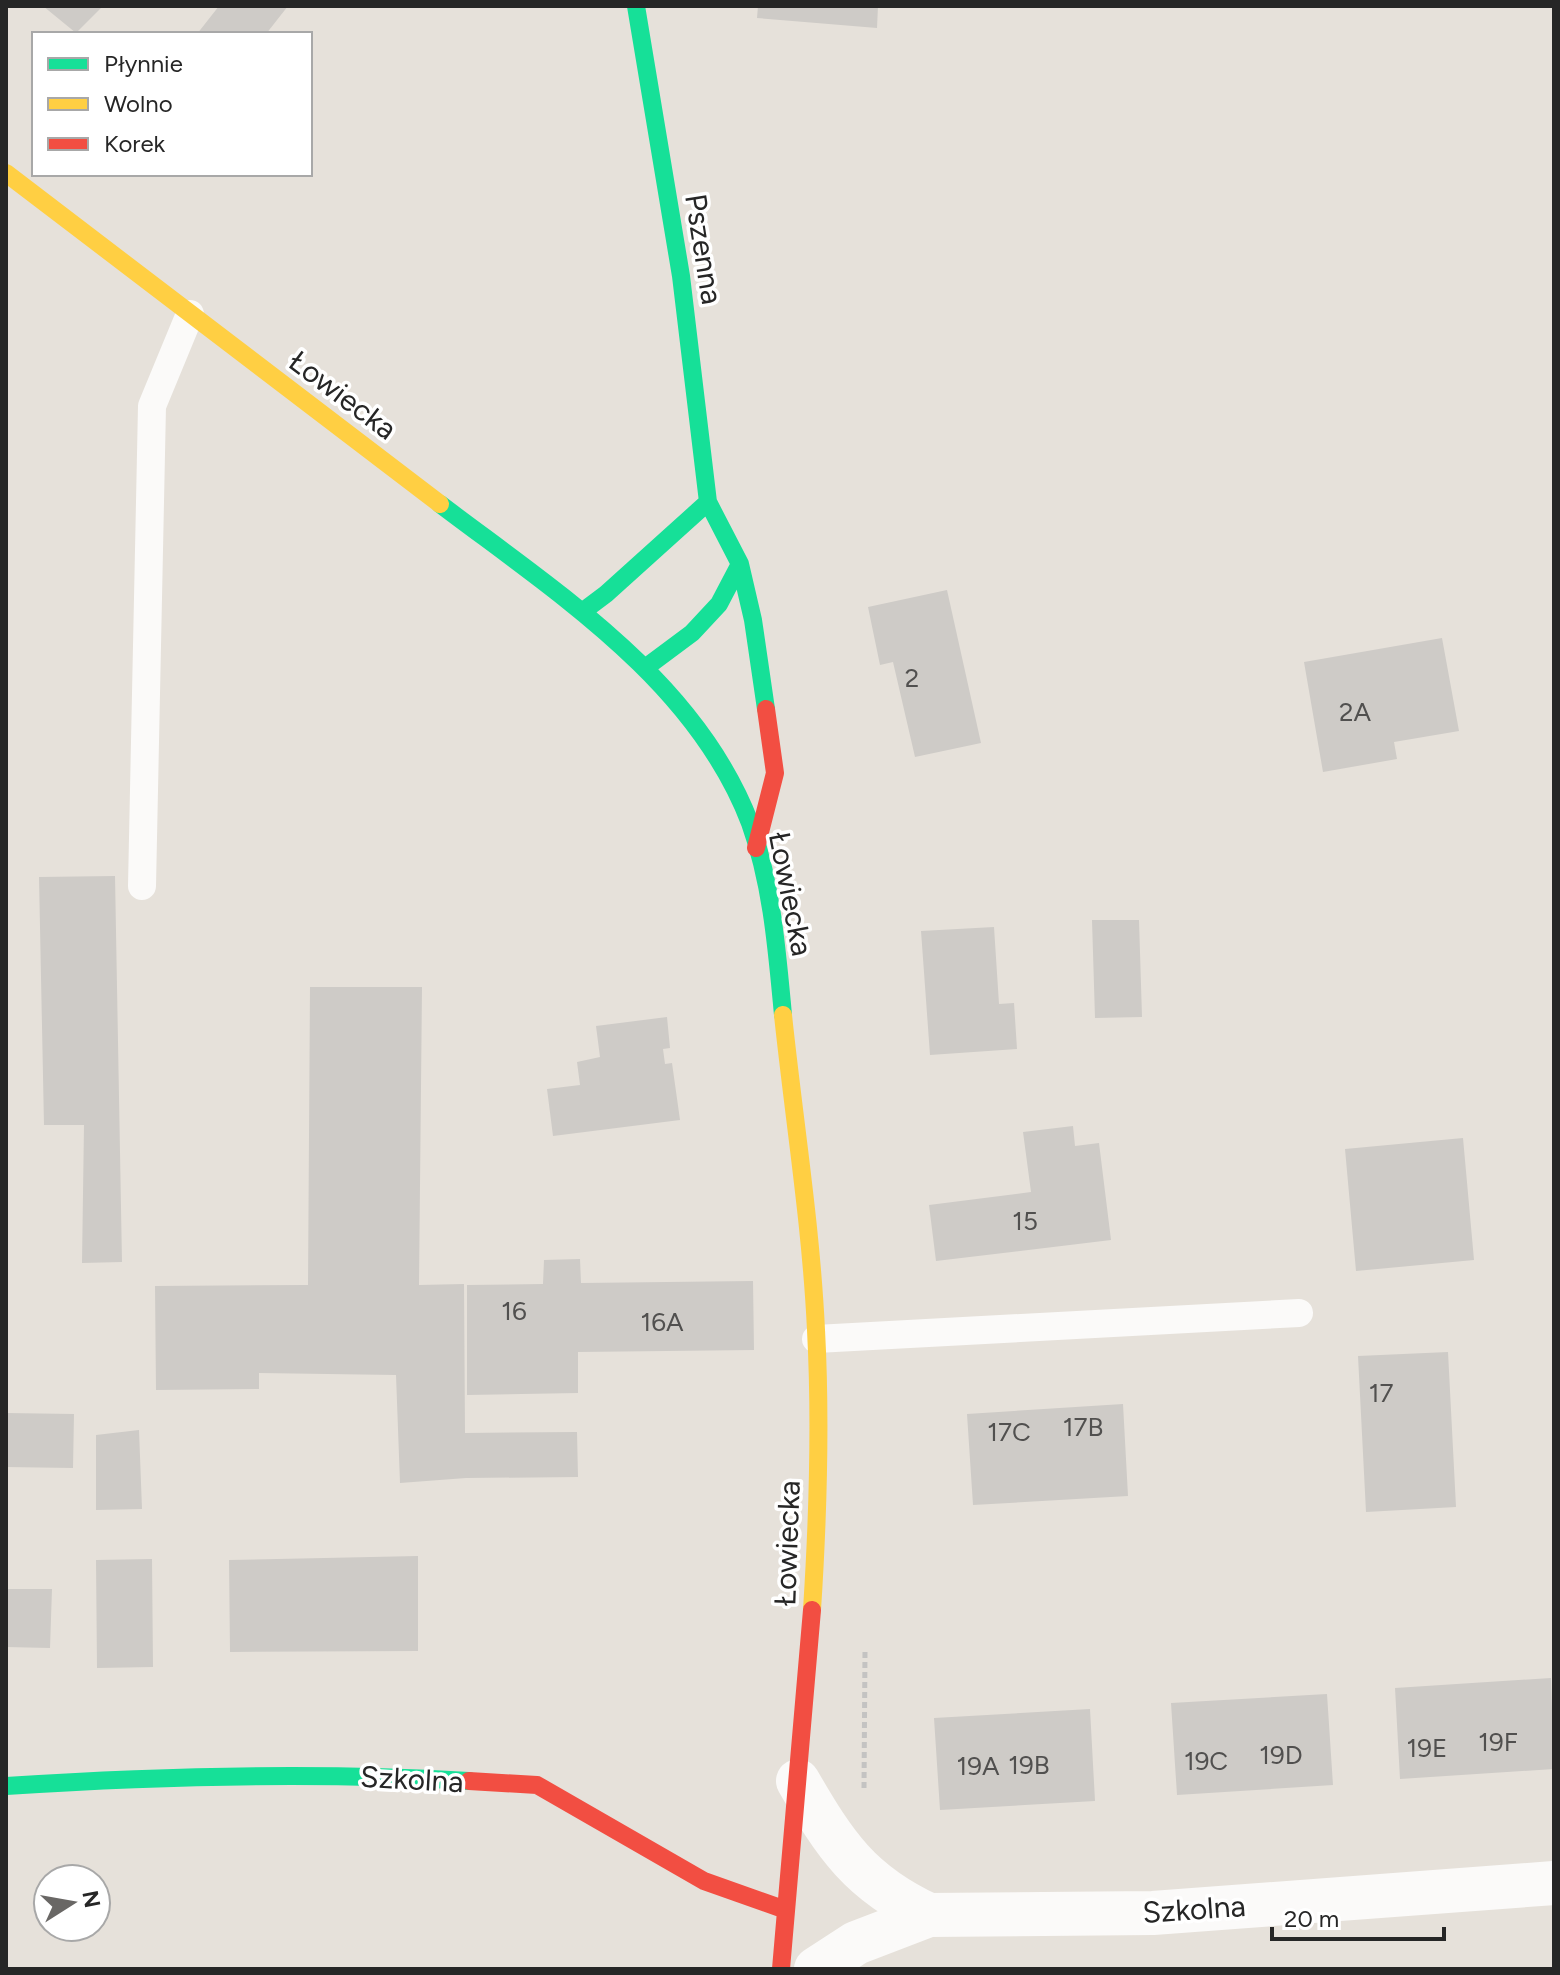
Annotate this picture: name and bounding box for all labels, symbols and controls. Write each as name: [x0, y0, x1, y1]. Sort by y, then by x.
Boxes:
legend: [32, 32, 312, 176]
text: Płynnie: [104, 49, 183, 78]
text: Wolno: [104, 89, 173, 118]
text: Korek: [104, 129, 166, 158]
street label: Pszenna: [677, 191, 731, 307]
street label: Łowiecka: [282, 343, 404, 447]
house number: 2: [905, 662, 919, 694]
house number: 2A: [1339, 696, 1371, 728]
street label: Łowiecka: [761, 829, 821, 959]
house number: 15: [1012, 1205, 1038, 1237]
house number: 16: [501, 1295, 527, 1327]
house number: 16A: [640, 1306, 684, 1338]
house number: 17: [1369, 1377, 1393, 1409]
house number: 17B: [1063, 1411, 1103, 1443]
house number: 17C: [987, 1416, 1031, 1448]
street label: Łowiecka: [766, 1480, 808, 1606]
house number: 19F: [1478, 1726, 1518, 1758]
house number: 19E: [1407, 1732, 1447, 1764]
house number: 19D: [1259, 1739, 1303, 1771]
house number: 19C: [1184, 1745, 1228, 1777]
house number: 19B: [1008, 1749, 1050, 1781]
house number: 19A: [956, 1750, 1000, 1782]
street label: Szkolna: [359, 1758, 465, 1800]
north arrow: [32, 1863, 112, 1943]
street label: Szkolna: [1141, 1887, 1247, 1931]
text: N: [76, 1888, 106, 1910]
scale bar: [1272, 1891, 1444, 1941]
text: 20 m: [1284, 1904, 1339, 1933]

